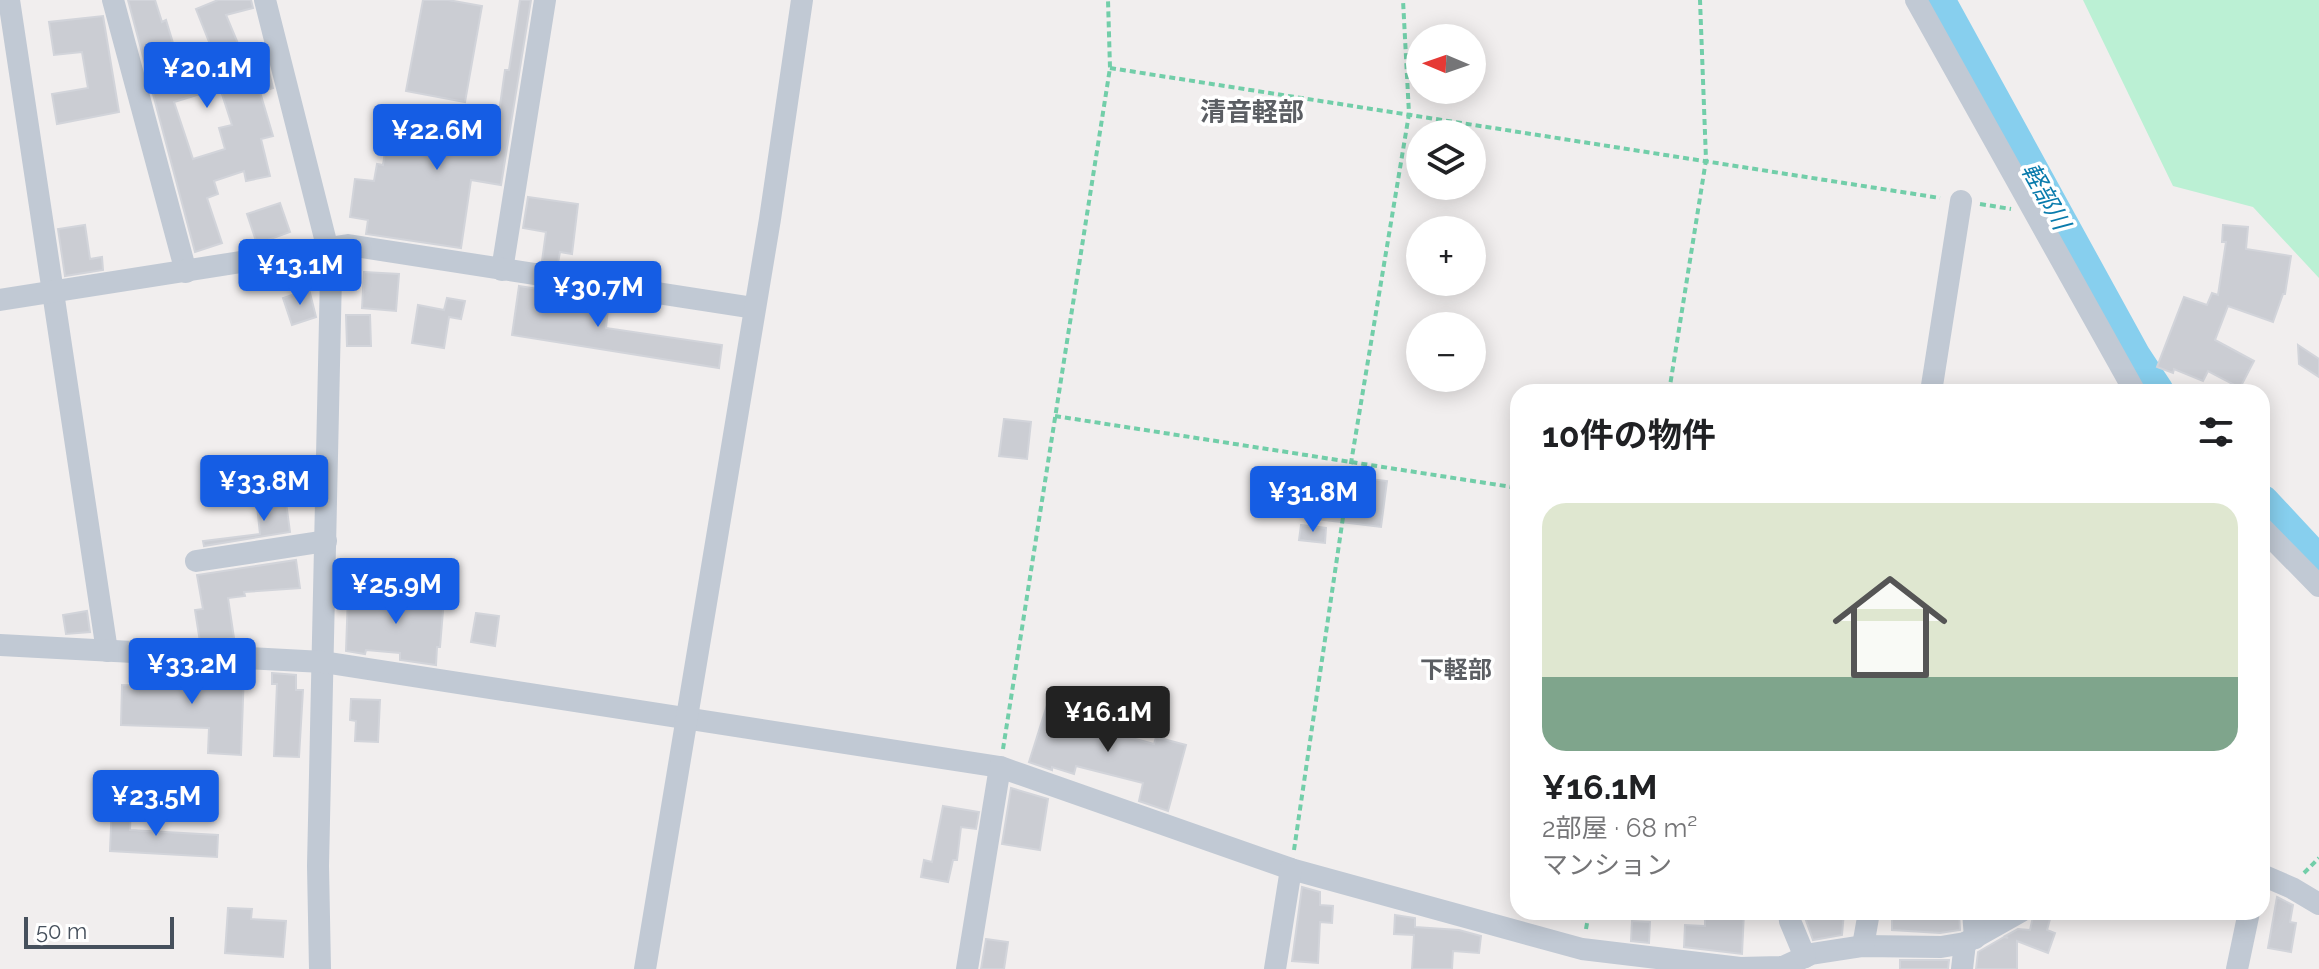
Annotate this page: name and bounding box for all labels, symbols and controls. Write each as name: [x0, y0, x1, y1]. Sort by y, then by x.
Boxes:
north arrow: [1406, 24, 1486, 104]
map controls: [1406, 24, 1486, 392]
pin: ¥20.1M: [142, 42, 272, 110]
text: ¥20.1M: [162, 53, 252, 83]
district label: 清音軽部: [1200, 97, 1304, 127]
pin: ¥22.6M: [372, 104, 502, 172]
text: ¥22.6M: [391, 115, 483, 145]
button: layers: [1406, 120, 1486, 200]
water label: 軽部川: [2016, 157, 2078, 237]
button: +: [1406, 216, 1486, 296]
pin: ¥13.1M: [235, 239, 365, 307]
text: ¥13.1M: [256, 250, 344, 280]
pin: ¥30.7M: [533, 261, 663, 329]
text: ¥30.7M: [552, 272, 644, 302]
button: −: [1406, 312, 1486, 392]
icon: filters: [2194, 410, 2238, 454]
text: 10件の物件: [1542, 415, 1716, 455]
pin: ¥33.8M: [199, 455, 329, 523]
text: ¥33.8M: [218, 466, 310, 496]
pin: ¥31.8M: [1248, 466, 1378, 534]
text: ¥31.8M: [1268, 477, 1358, 507]
icon: home: [1818, 555, 1962, 699]
pin: ¥25.9M: [331, 558, 461, 626]
text: ¥25.9M: [350, 569, 442, 599]
pin: ¥33.2M: [127, 638, 257, 706]
text: ¥33.2M: [147, 649, 237, 679]
district label: 下軽部: [1420, 655, 1492, 684]
pin: ¥16.1M: [1043, 686, 1173, 754]
text: ¥16.1M: [1064, 697, 1152, 727]
text: ¥16.1M: [1542, 767, 1658, 807]
pin: ¥23.5M: [91, 770, 221, 838]
text: ¥23.5M: [111, 781, 201, 811]
text: 2部屋 · 68 m²: [1542, 813, 1697, 843]
text: マンション: [1542, 850, 1672, 880]
scale bar: [24, 913, 174, 949]
text: 50 m: [36, 918, 87, 944]

